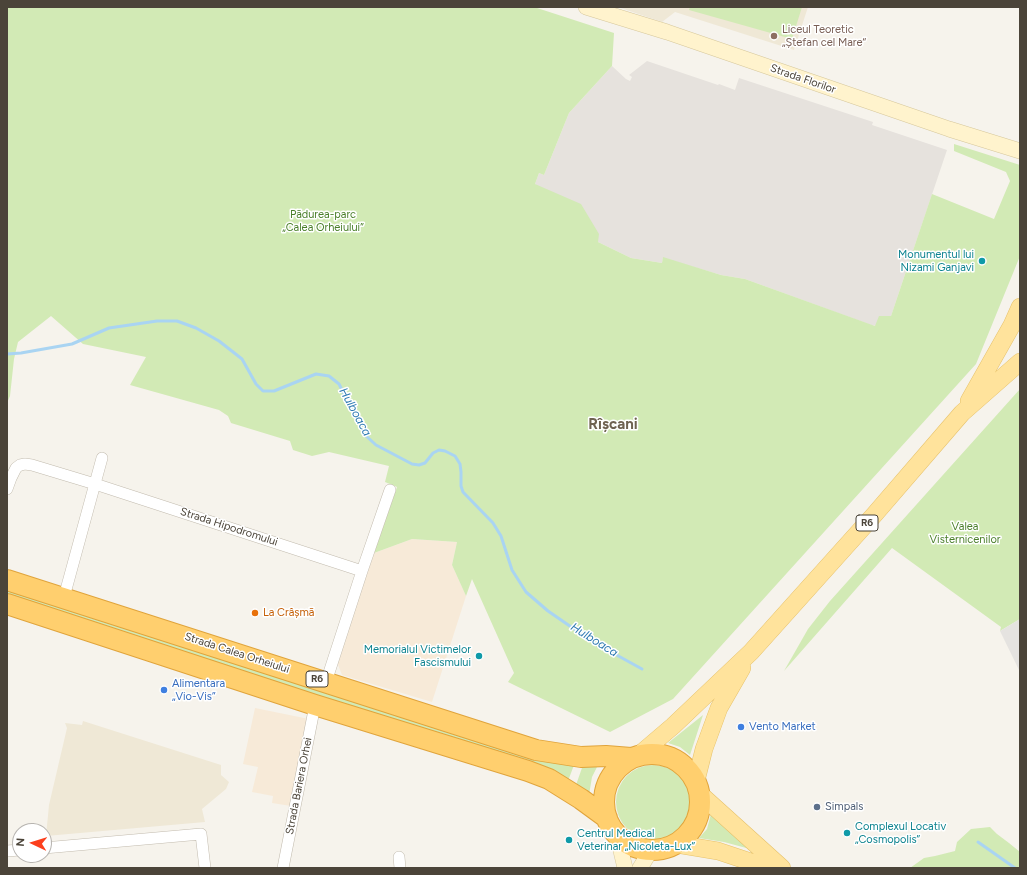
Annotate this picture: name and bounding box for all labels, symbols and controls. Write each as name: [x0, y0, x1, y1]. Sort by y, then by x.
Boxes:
place label: Liceul Teoretic „Ștefan cel Mare“: [782, 23, 866, 49]
marker: Liceul Teoretic „Ștefan cel Mare“: [769, 31, 779, 41]
street label: Strada Florilor: [768, 62, 838, 96]
park label: Pădurea-parc „Calea Orheiului”: [282, 208, 364, 234]
place label: Monumentul lui Nizami Ganjavi: [898, 248, 974, 274]
marker: Monumentul lui Nizami Ganjavi: [977, 256, 987, 266]
water label: Hulboaca: [336, 385, 374, 439]
district label: Rîșcani: [588, 416, 638, 434]
street label: Strada Hipodromului: [179, 505, 279, 549]
road number: R6: [856, 515, 878, 531]
park label: Valea Visternicenilor: [929, 520, 1001, 546]
place label: La Crâșmă: [263, 606, 314, 620]
marker: La Crâșmă: [250, 608, 260, 618]
water label: Hulboaca: [568, 620, 620, 660]
street label: Strada Calea Orheiului: [183, 630, 291, 676]
place label: Memorialul Victimelor Fascismului: [364, 643, 471, 669]
marker: Memorialul Victimelor Fascismului: [474, 651, 484, 661]
road number: R6: [306, 671, 328, 687]
place label: Alimentara „Vio-Vis”: [172, 677, 225, 703]
marker: Alimentara „Vio-Vis”: [159, 685, 169, 695]
place label: Vento Market: [749, 720, 816, 734]
marker: Vento Market: [736, 722, 746, 732]
street label: Strada Bariera Orhei: [283, 736, 315, 836]
place label: Simpals: [825, 800, 863, 814]
marker: Simpals: [812, 802, 822, 812]
place label: Complexul Locativ „Cosmopolis”: [855, 820, 946, 846]
north arrow: [12, 823, 52, 863]
place label: Centrul Medical Veterinar „Nicoleta-Lux”: [577, 827, 695, 853]
marker: Complexul Locativ „Cosmopolis”: [842, 828, 852, 838]
marker: Centrul Medical Veterinar „Nicoleta-Lux”: [564, 835, 574, 845]
text: N: [14, 838, 27, 847]

